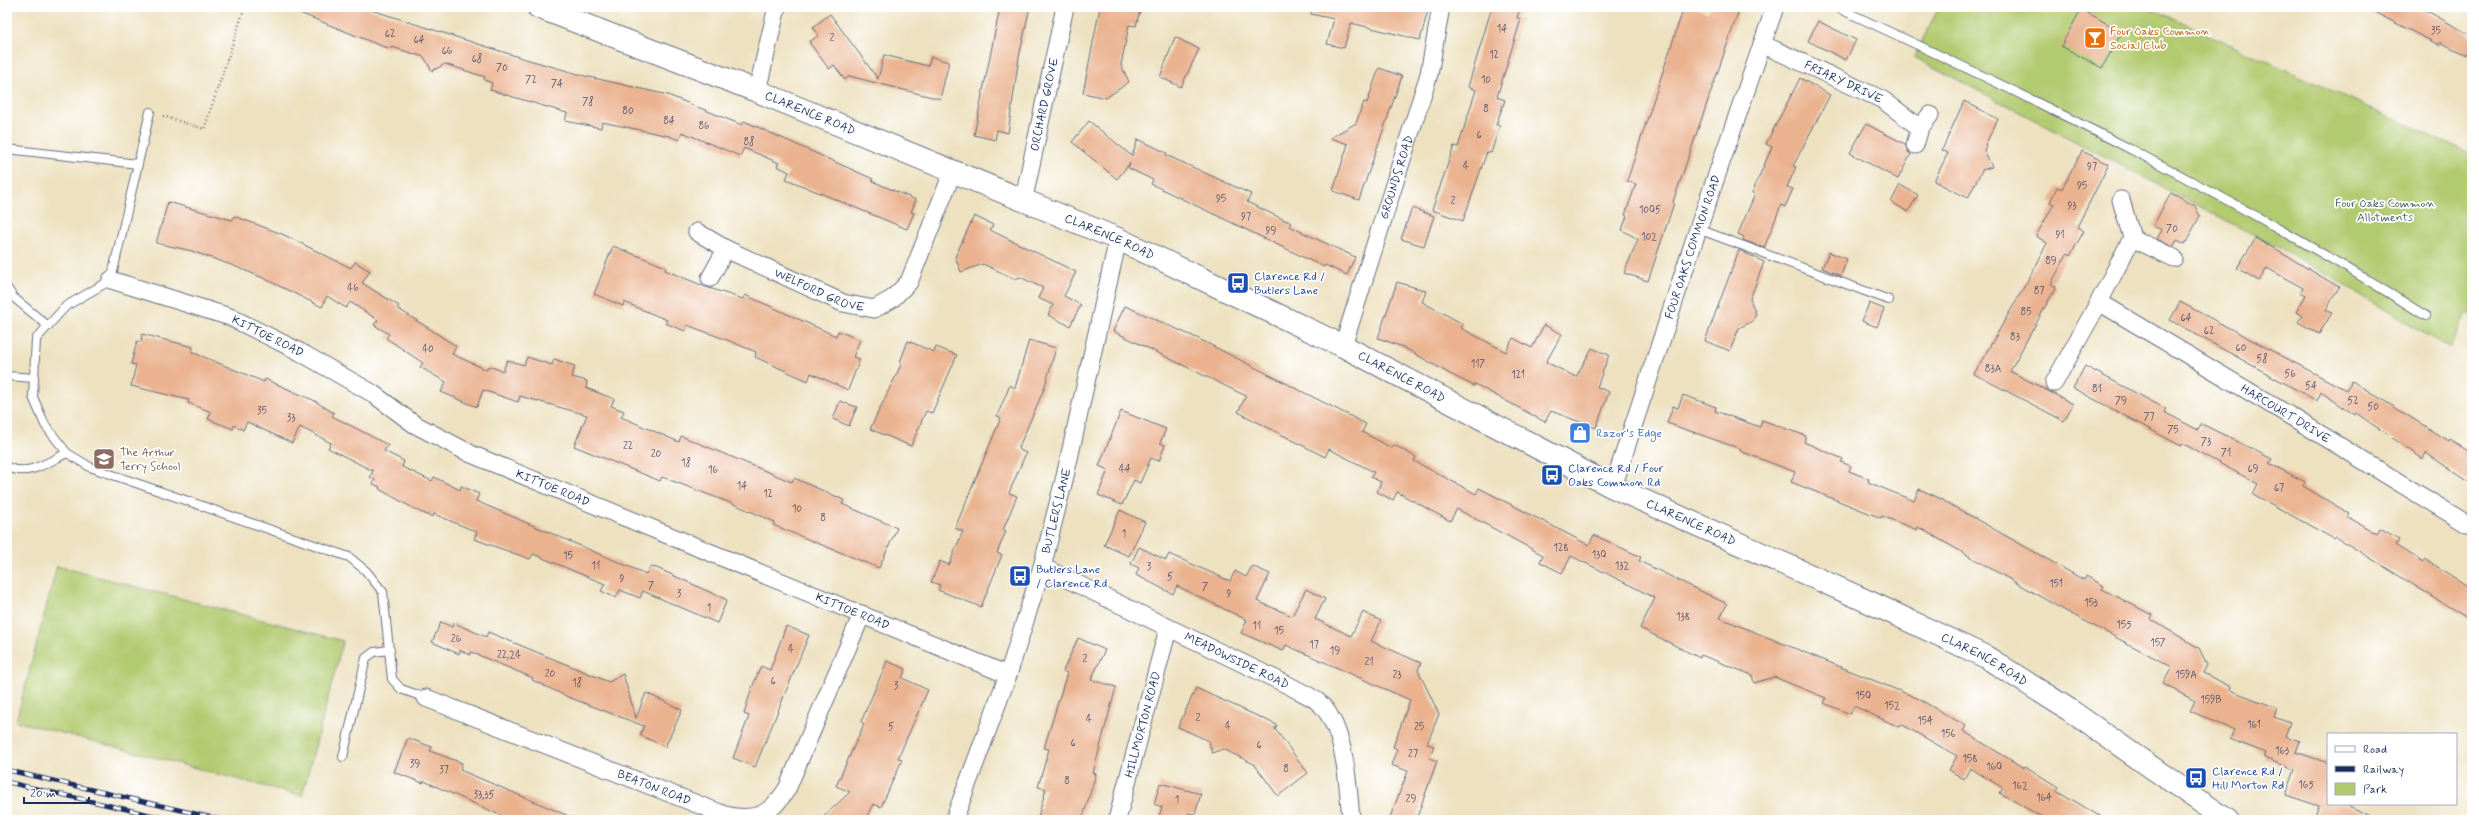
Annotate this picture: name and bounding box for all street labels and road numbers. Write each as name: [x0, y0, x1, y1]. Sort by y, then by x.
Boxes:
street label: ORCHARD GROVE: [1027, 56, 1063, 153]
street label: FRIARY DRIVE: [1801, 58, 1886, 108]
street label: CLARENCE ROAD: [762, 88, 858, 139]
street label: GROUNDS ROAD: [1377, 134, 1418, 222]
street label: FOUR OAKS COMMON ROAD: [1662, 173, 1725, 321]
street label: CLARENCE ROAD: [1062, 211, 1157, 264]
street label: WELFORD GROVE: [771, 265, 866, 316]
street label: KITTOE ROAD: [229, 312, 306, 362]
street label: CLARENCE ROAD: [1355, 348, 1448, 407]
street label: HARCOURT DRIVE: [2237, 381, 2333, 448]
street label: KITTOE ROAD: [513, 466, 592, 511]
street label: BUTLERS LANE: [1039, 466, 1076, 555]
street label: CLARENCE ROAD: [1643, 496, 1738, 550]
street label: KITTOE ROAD: [813, 590, 892, 634]
street label: MEADOWSIDE ROAD: [1181, 629, 1291, 693]
street label: CLARENCE ROAD: [1938, 630, 2030, 690]
street label: HILLMORTON ROAD: [1122, 670, 1165, 780]
street label: BEATON ROAD: [615, 767, 693, 810]

